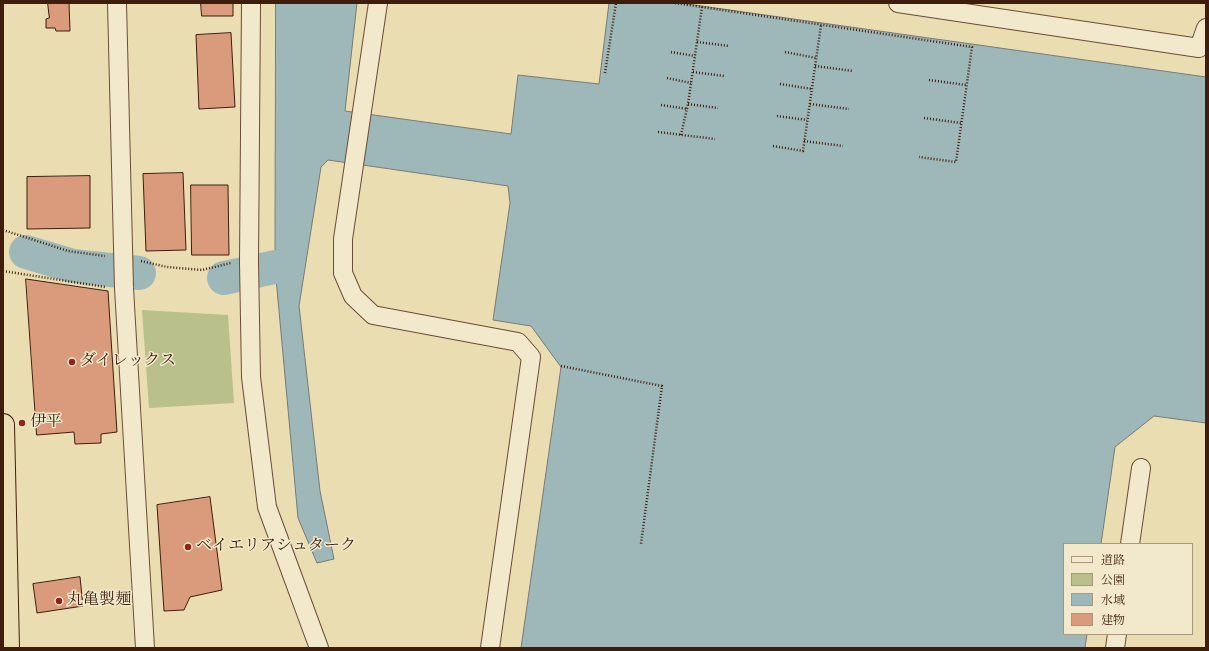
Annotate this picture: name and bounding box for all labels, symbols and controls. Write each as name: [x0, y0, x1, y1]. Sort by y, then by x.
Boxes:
place label: ダイレックス: [80, 352, 176, 372]
marker: ダイレックス: [67, 357, 77, 367]
place label: 伊平: [30, 413, 62, 433]
marker: 伊平: [17, 418, 27, 428]
place label: ベイエリアシュターク: [196, 537, 356, 557]
marker: ベイエリアシュターク: [183, 542, 193, 552]
legend: [1063, 543, 1193, 635]
text: 道路: [1101, 553, 1125, 569]
text: 公園: [1101, 573, 1125, 589]
place label: 丸亀製麺: [67, 591, 131, 611]
text: 水域: [1101, 593, 1125, 609]
marker: 丸亀製麺: [54, 596, 64, 606]
text: 建物: [1101, 613, 1125, 629]

